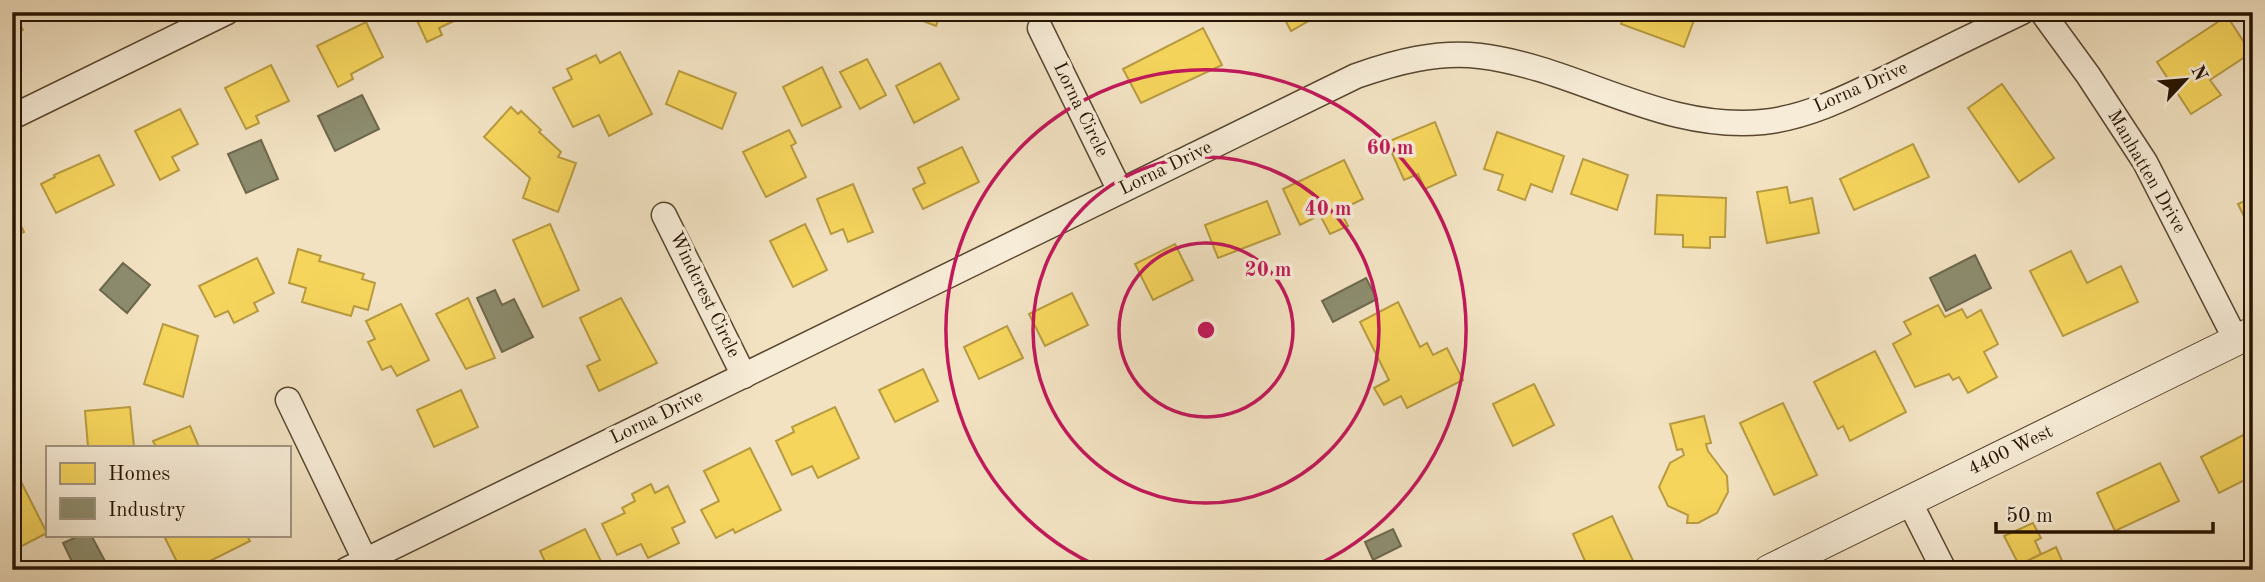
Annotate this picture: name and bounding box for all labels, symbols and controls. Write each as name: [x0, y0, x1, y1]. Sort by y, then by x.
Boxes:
north arrow: [2150, 46, 2220, 116]
street label: Lorna Drive: [1811, 59, 1911, 117]
street label: Lorna Circle: [1049, 60, 1111, 160]
text: N: [2186, 63, 2210, 85]
street label: Manhatten Drive: [2103, 107, 2189, 237]
street label: Lorna Drive: [1117, 138, 1215, 200]
text: 60 m: [1366, 138, 1414, 159]
text: 40 m: [1304, 199, 1352, 220]
street label: Windcrest Circle: [665, 229, 743, 361]
text: 20 m: [1244, 260, 1292, 281]
centre of rings: [1194, 318, 1218, 342]
street label: Lorna Drive: [608, 387, 706, 449]
street label: 4400 West: [1966, 422, 2056, 480]
legend: [46, 446, 290, 536]
text: Homes: [108, 464, 170, 485]
scale bar: [1996, 491, 2212, 535]
text: Industry: [108, 500, 186, 521]
text: 50 m: [2006, 506, 2053, 527]

